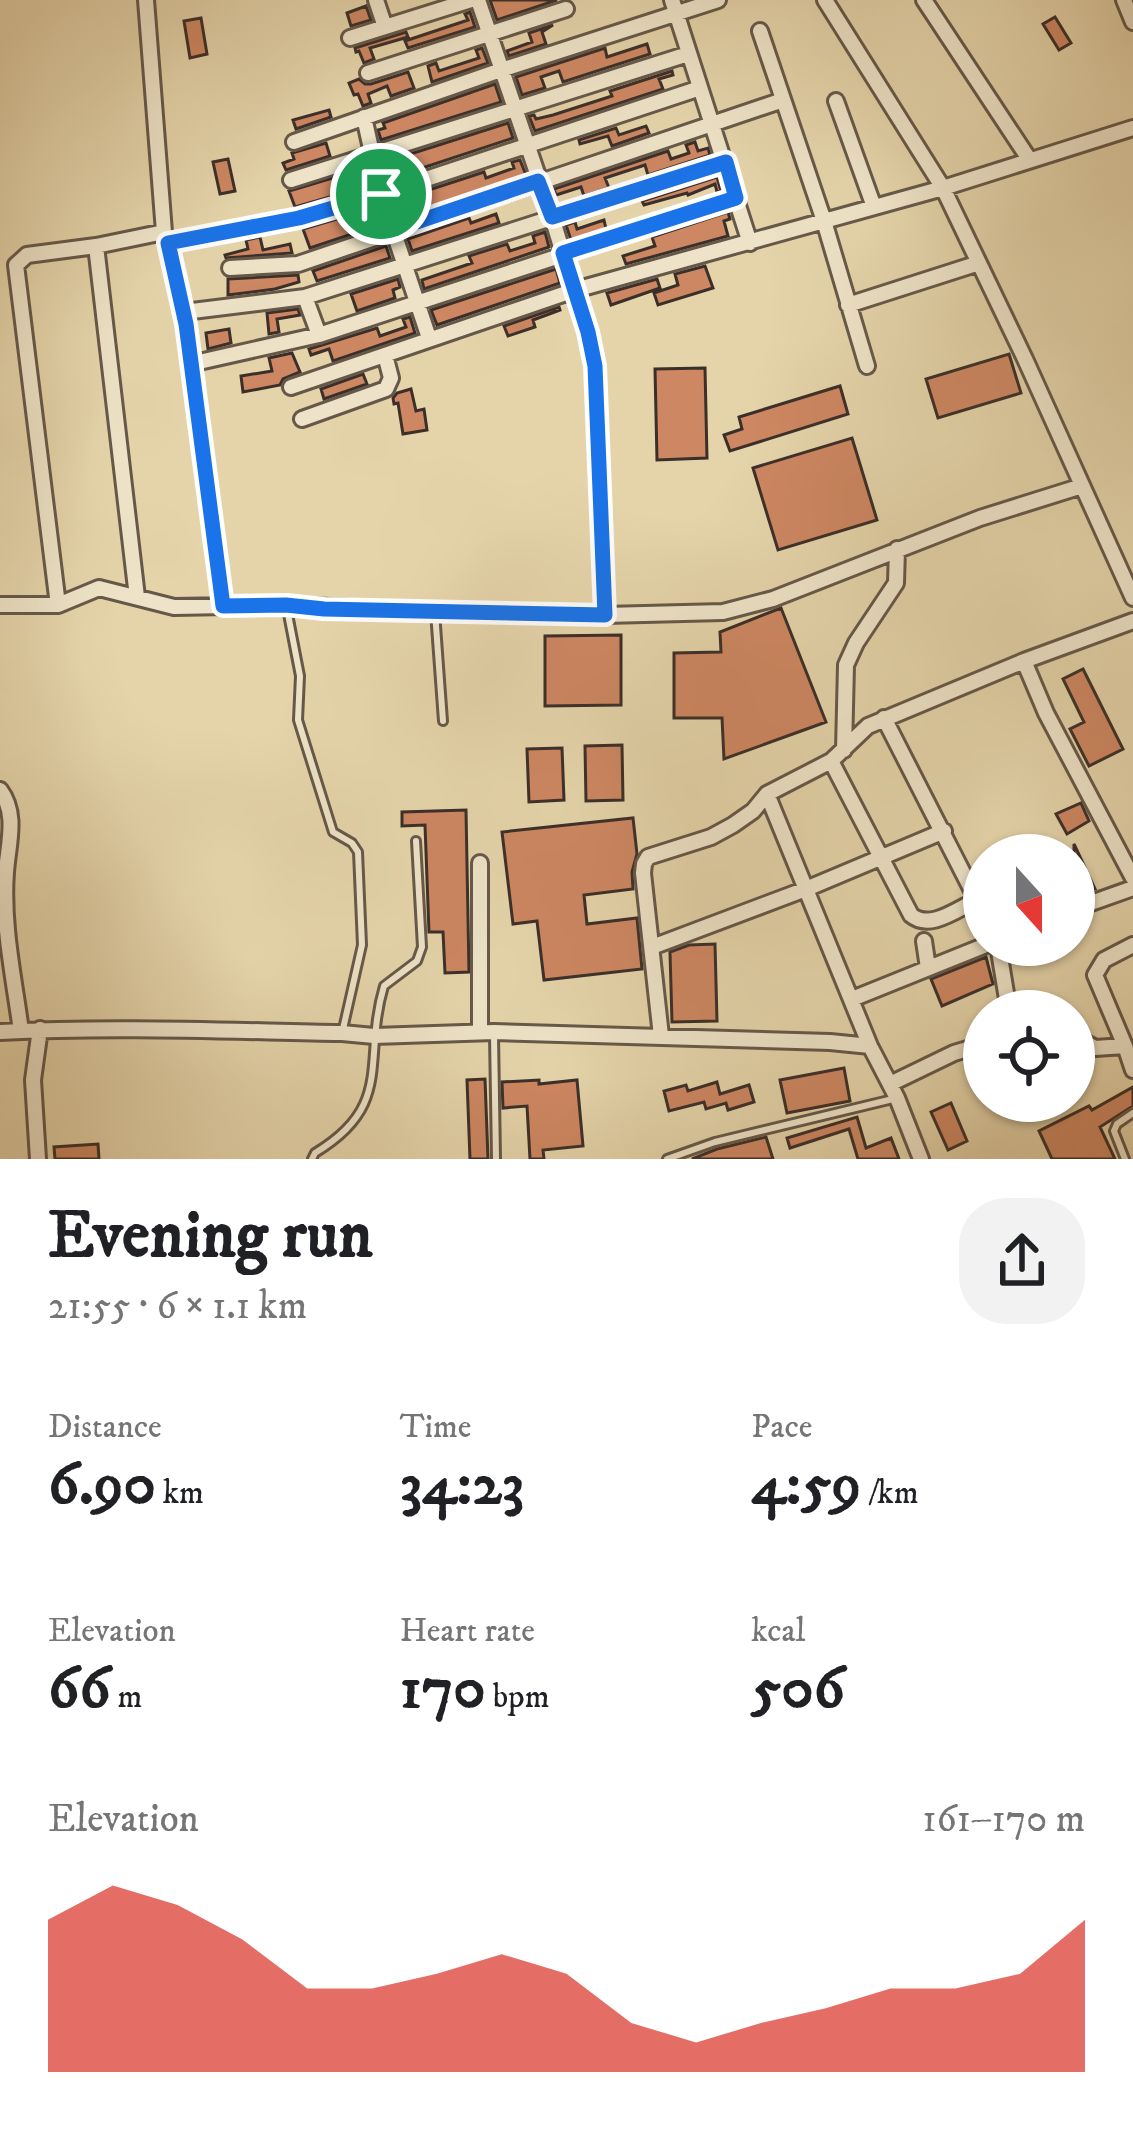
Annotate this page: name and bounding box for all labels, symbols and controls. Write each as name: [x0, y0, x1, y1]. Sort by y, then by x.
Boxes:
pin: [330, 143, 432, 245]
icon: arrive: [348, 161, 414, 227]
north arrow: [963, 834, 1095, 966]
map controls: [963, 834, 1095, 1122]
button: locate: [963, 990, 1095, 1122]
text: Evening run: [48, 1196, 373, 1278]
button: share: [959, 1198, 1085, 1324]
text: 21:55 · 6 × 1.1 km: [48, 1282, 307, 1331]
text: Distance: [48, 1407, 162, 1448]
text: Time: [400, 1407, 471, 1448]
text: Pace: [751, 1407, 812, 1448]
text: 6.90: [48, 1448, 156, 1523]
text: 34:23: [400, 1448, 524, 1523]
text: 4:59: [751, 1448, 861, 1523]
text: km: [156, 1473, 204, 1514]
text: /km: [861, 1473, 918, 1514]
text: Elevation: [48, 1611, 176, 1652]
text: Heart rate: [400, 1611, 535, 1652]
text: kcal: [751, 1611, 806, 1652]
text: 66: [48, 1652, 110, 1727]
text: 170: [400, 1652, 486, 1727]
text: 506: [751, 1652, 845, 1727]
text: m: [110, 1677, 142, 1718]
text: bpm: [486, 1677, 549, 1718]
text: Elevation: [48, 1795, 199, 1844]
text: 161–170 m: [922, 1795, 1085, 1844]

